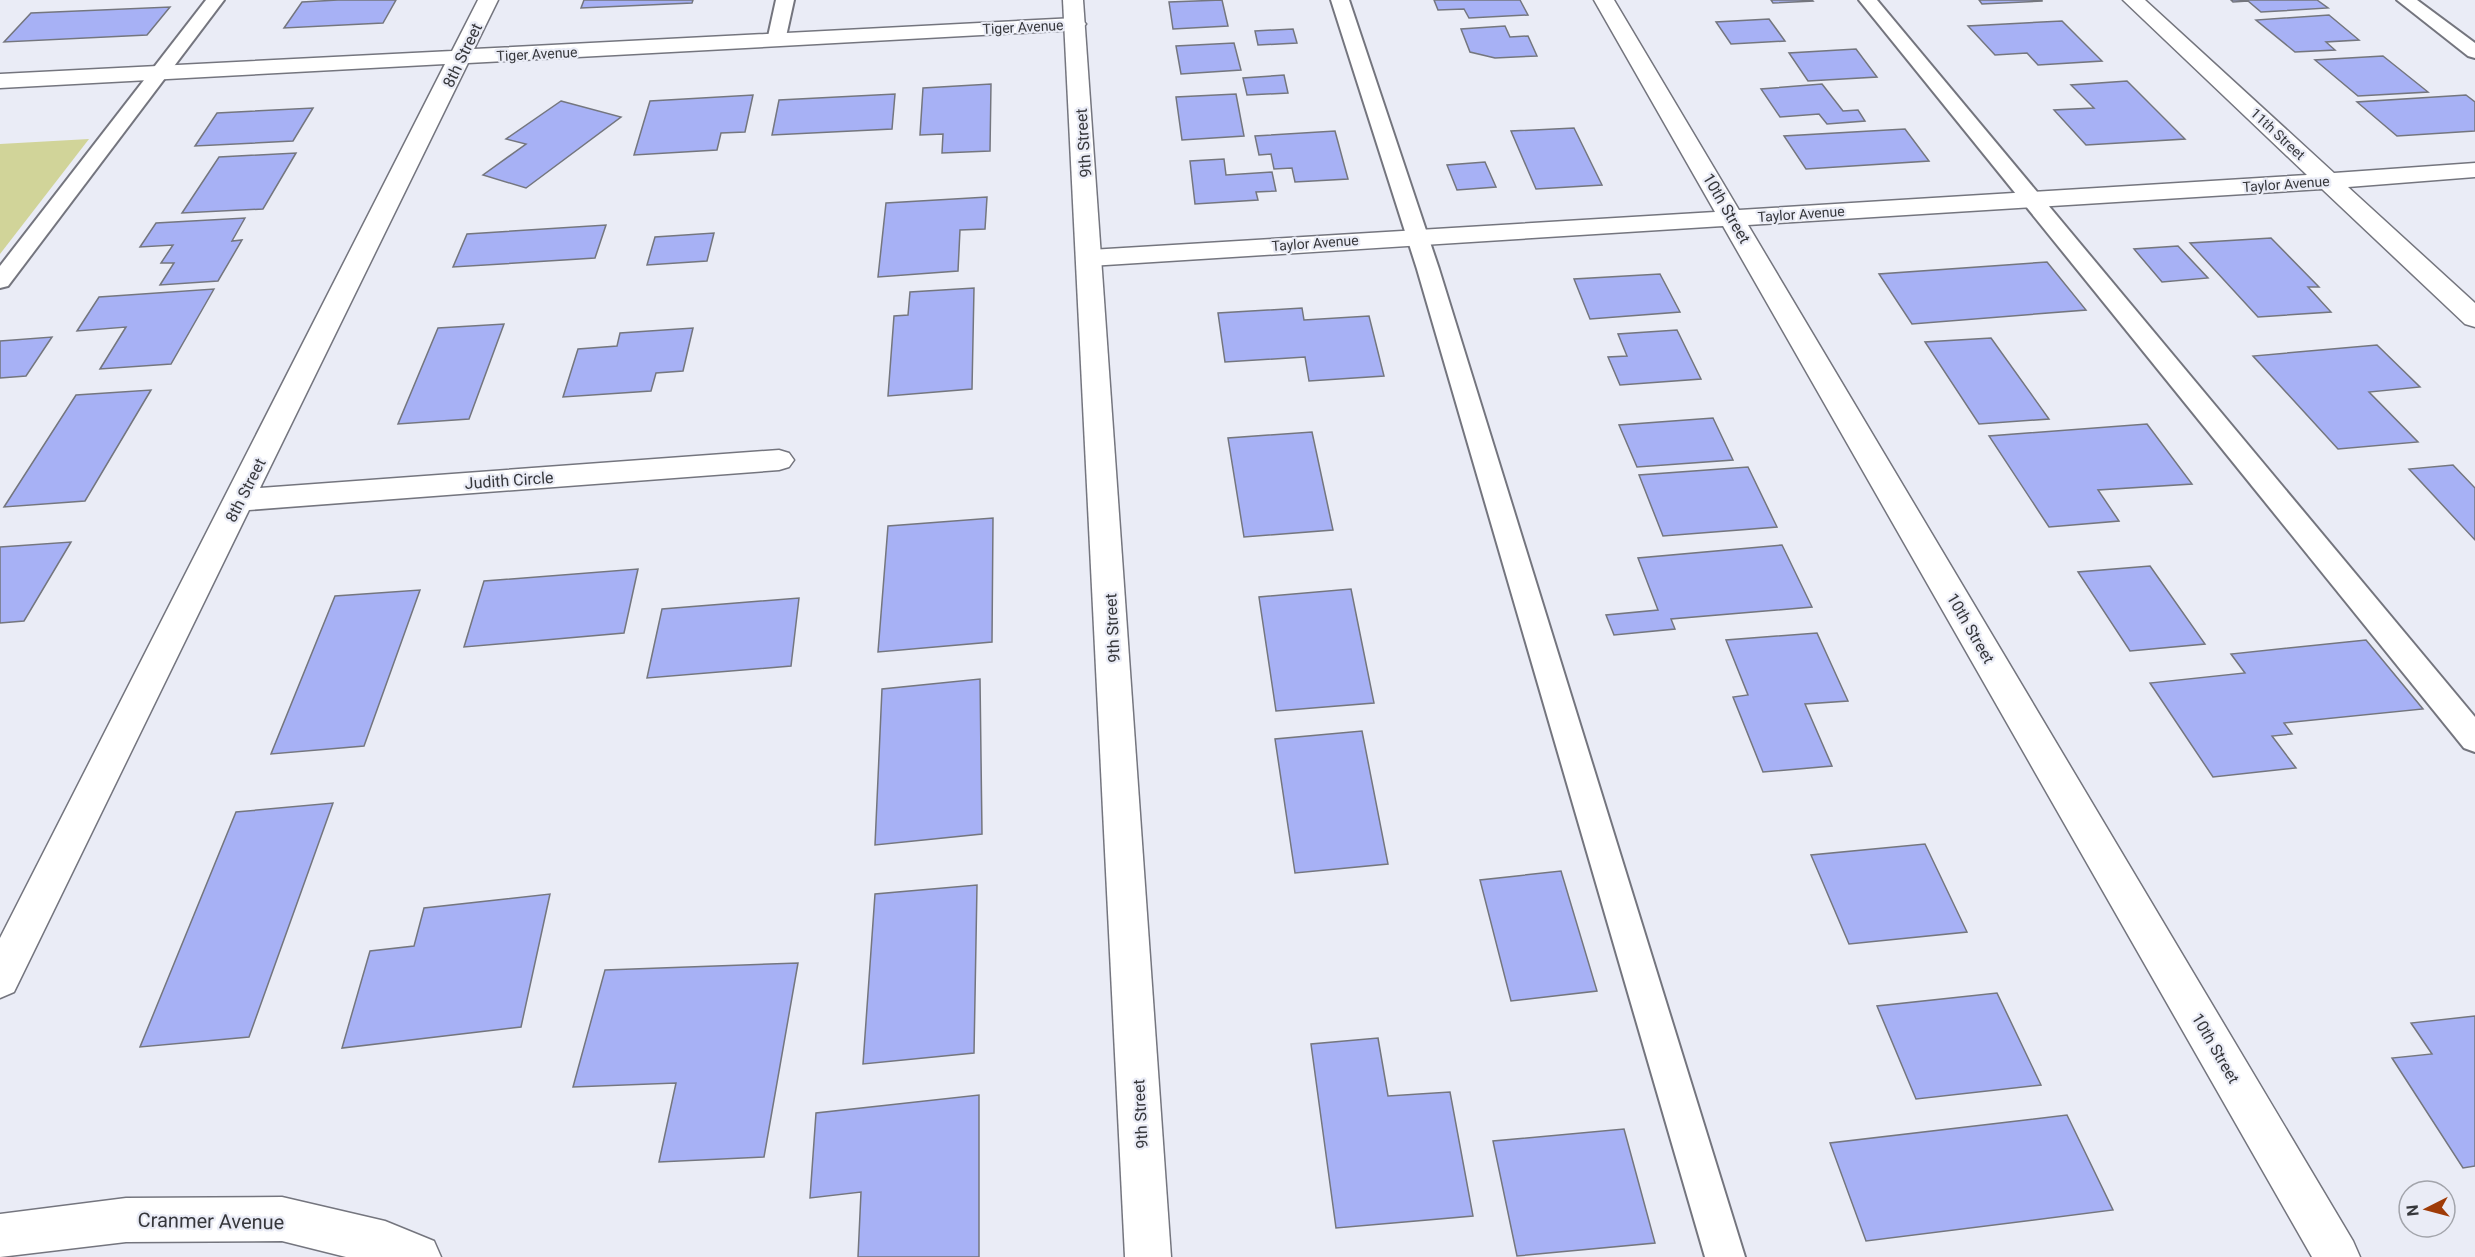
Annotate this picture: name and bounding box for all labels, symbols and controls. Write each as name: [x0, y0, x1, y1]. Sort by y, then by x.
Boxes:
street label: Tiger Avenue: [982, 17, 1064, 37]
street label: 8th Street: [439, 20, 486, 90]
street label: Tiger Avenue: [496, 44, 578, 64]
street label: 11th Street: [2248, 105, 2309, 163]
street label: 9th Street: [1072, 108, 1095, 178]
street label: 10th Street: [1699, 170, 1754, 247]
street label: Taylor Avenue: [2242, 173, 2330, 195]
street label: Taylor Avenue: [1757, 203, 1845, 225]
street label: Taylor Avenue: [1271, 232, 1359, 254]
street label: 8th Street: [221, 455, 270, 525]
street label: Judith Circle: [464, 468, 554, 493]
street label: 10th Street: [1943, 590, 1998, 667]
street label: 9th Street: [1101, 593, 1124, 663]
street label: 10th Street: [2188, 1010, 2243, 1087]
street label: 9th Street: [1129, 1079, 1152, 1149]
north arrow: [2397, 1179, 2457, 1239]
text: N: [2403, 1204, 2423, 1217]
street label: Cranmer Avenue: [137, 1208, 285, 1234]

